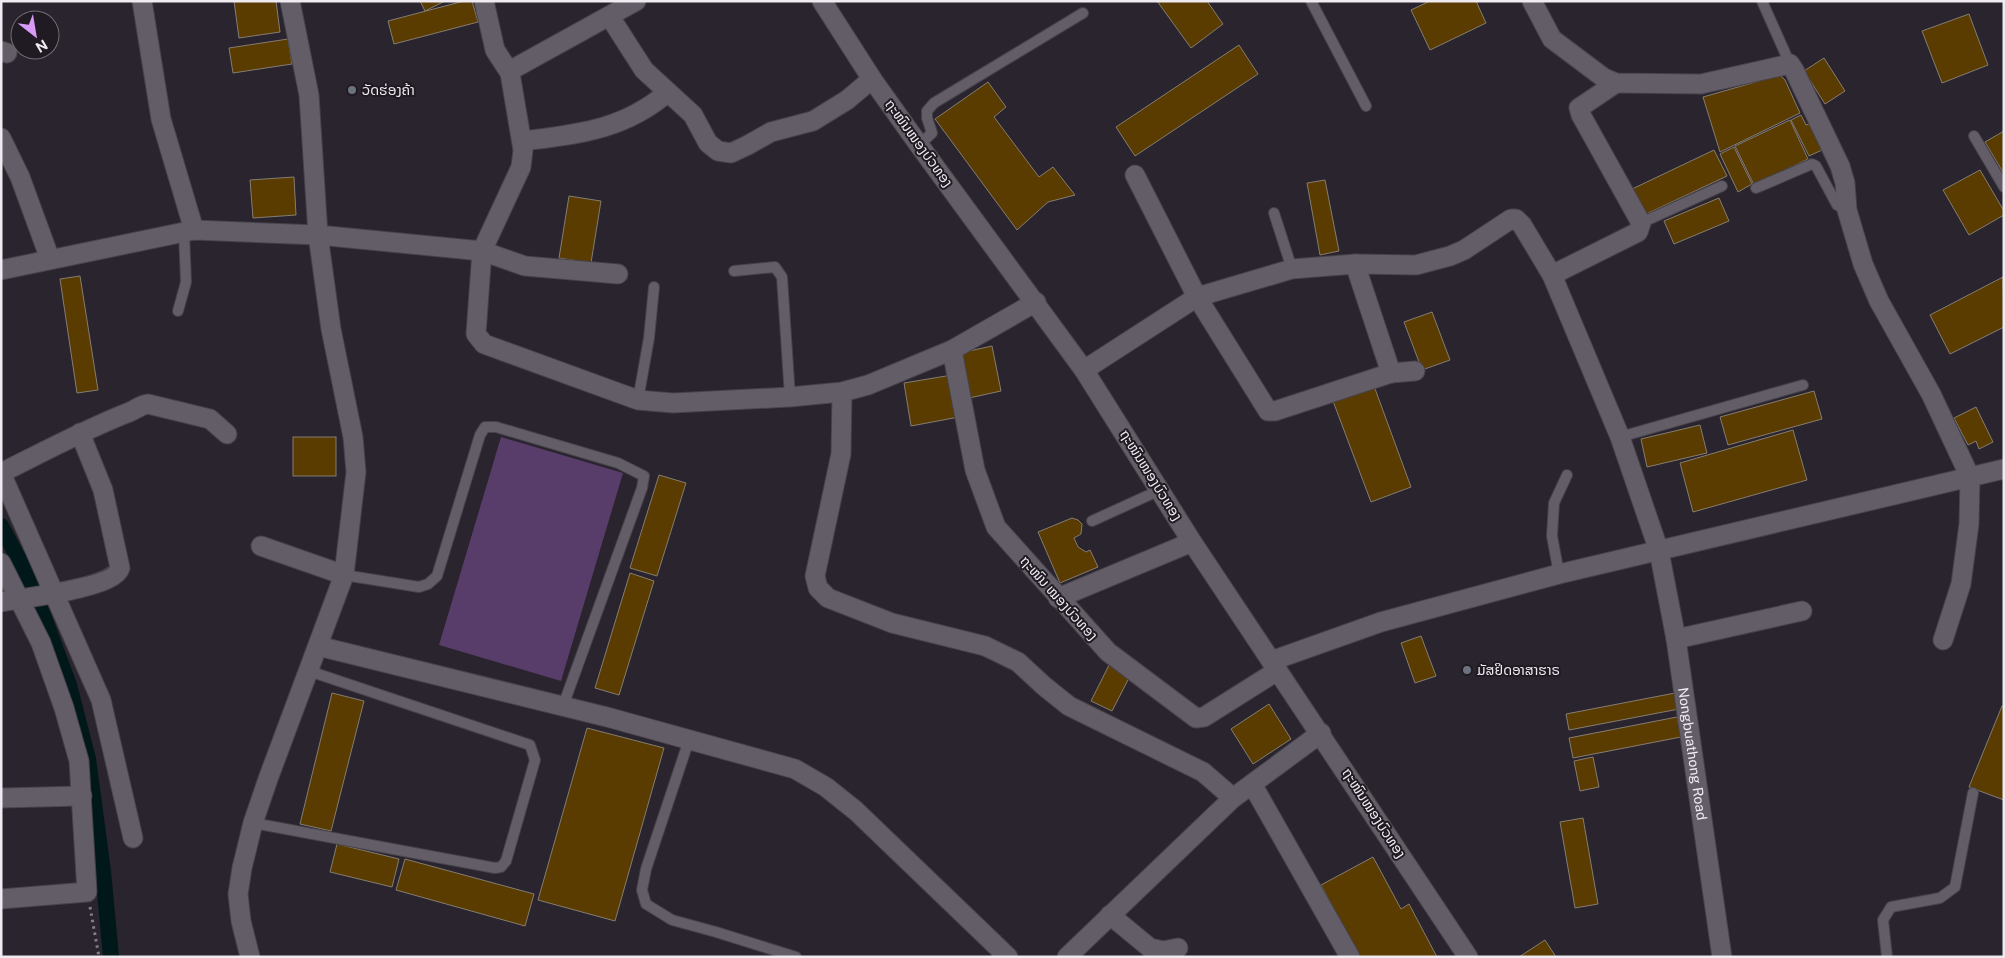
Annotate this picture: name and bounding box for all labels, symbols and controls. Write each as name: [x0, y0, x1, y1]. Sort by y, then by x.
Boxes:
north arrow: [10, 10, 60, 60]
text: N: [33, 36, 51, 56]
place label: ວັດຮ່ອງຄ້າ: [362, 82, 415, 98]
marker: ວັດຮ່ອງຄ້າ: [346, 84, 358, 96]
street label: ຖະໜົນໜອງບົວທອງ: [882, 96, 956, 190]
street label: ຖະໜົນໜອງບົວທອງ: [1117, 427, 1185, 523]
street label: ຖະໜົນ ໝອງບົວທອງ: [1017, 553, 1101, 643]
place label: ມັສຢິດອາສາຮາຣ: [1477, 662, 1560, 678]
marker: ມັສຢິດອາສາຮາຣ: [1461, 664, 1473, 676]
street label: Nongbuathong Road: [1675, 686, 1710, 821]
street label: ຖະໜົນໜອງບົວທອງ: [1339, 765, 1409, 861]

